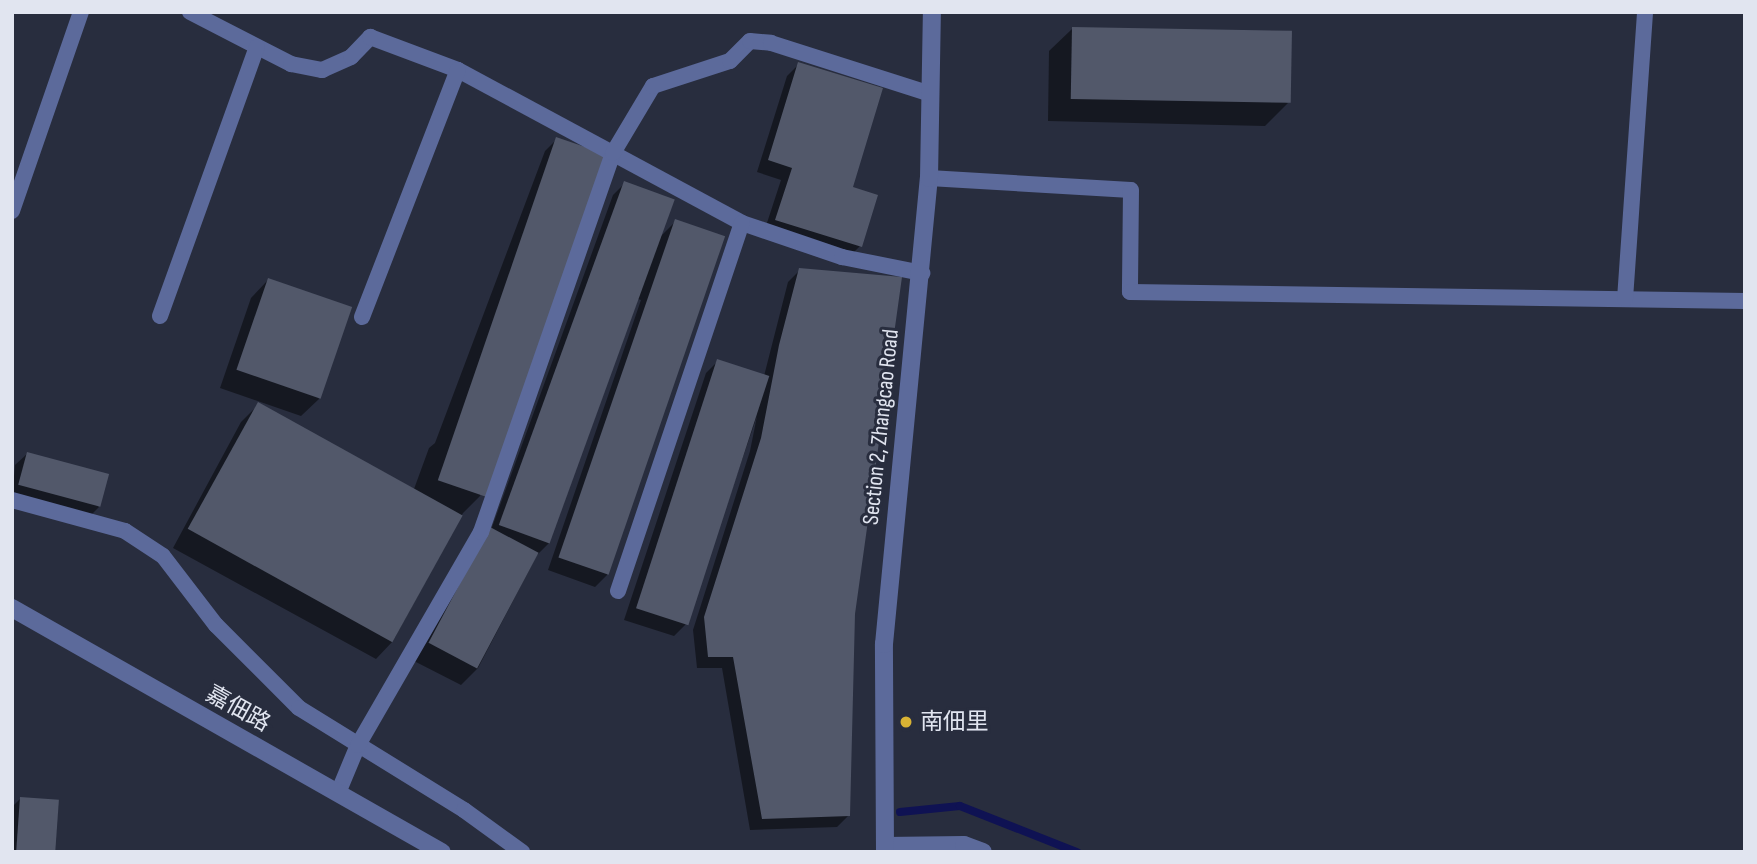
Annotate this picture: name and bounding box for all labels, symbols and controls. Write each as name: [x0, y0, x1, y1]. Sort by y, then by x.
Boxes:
street label: Section 2, Zhangcao Road: [857, 328, 905, 526]
street label: 嘉佃路: [201, 680, 275, 738]
place label: 南佃里: [920, 708, 989, 736]
marker: 南佃里: [898, 714, 914, 730]

